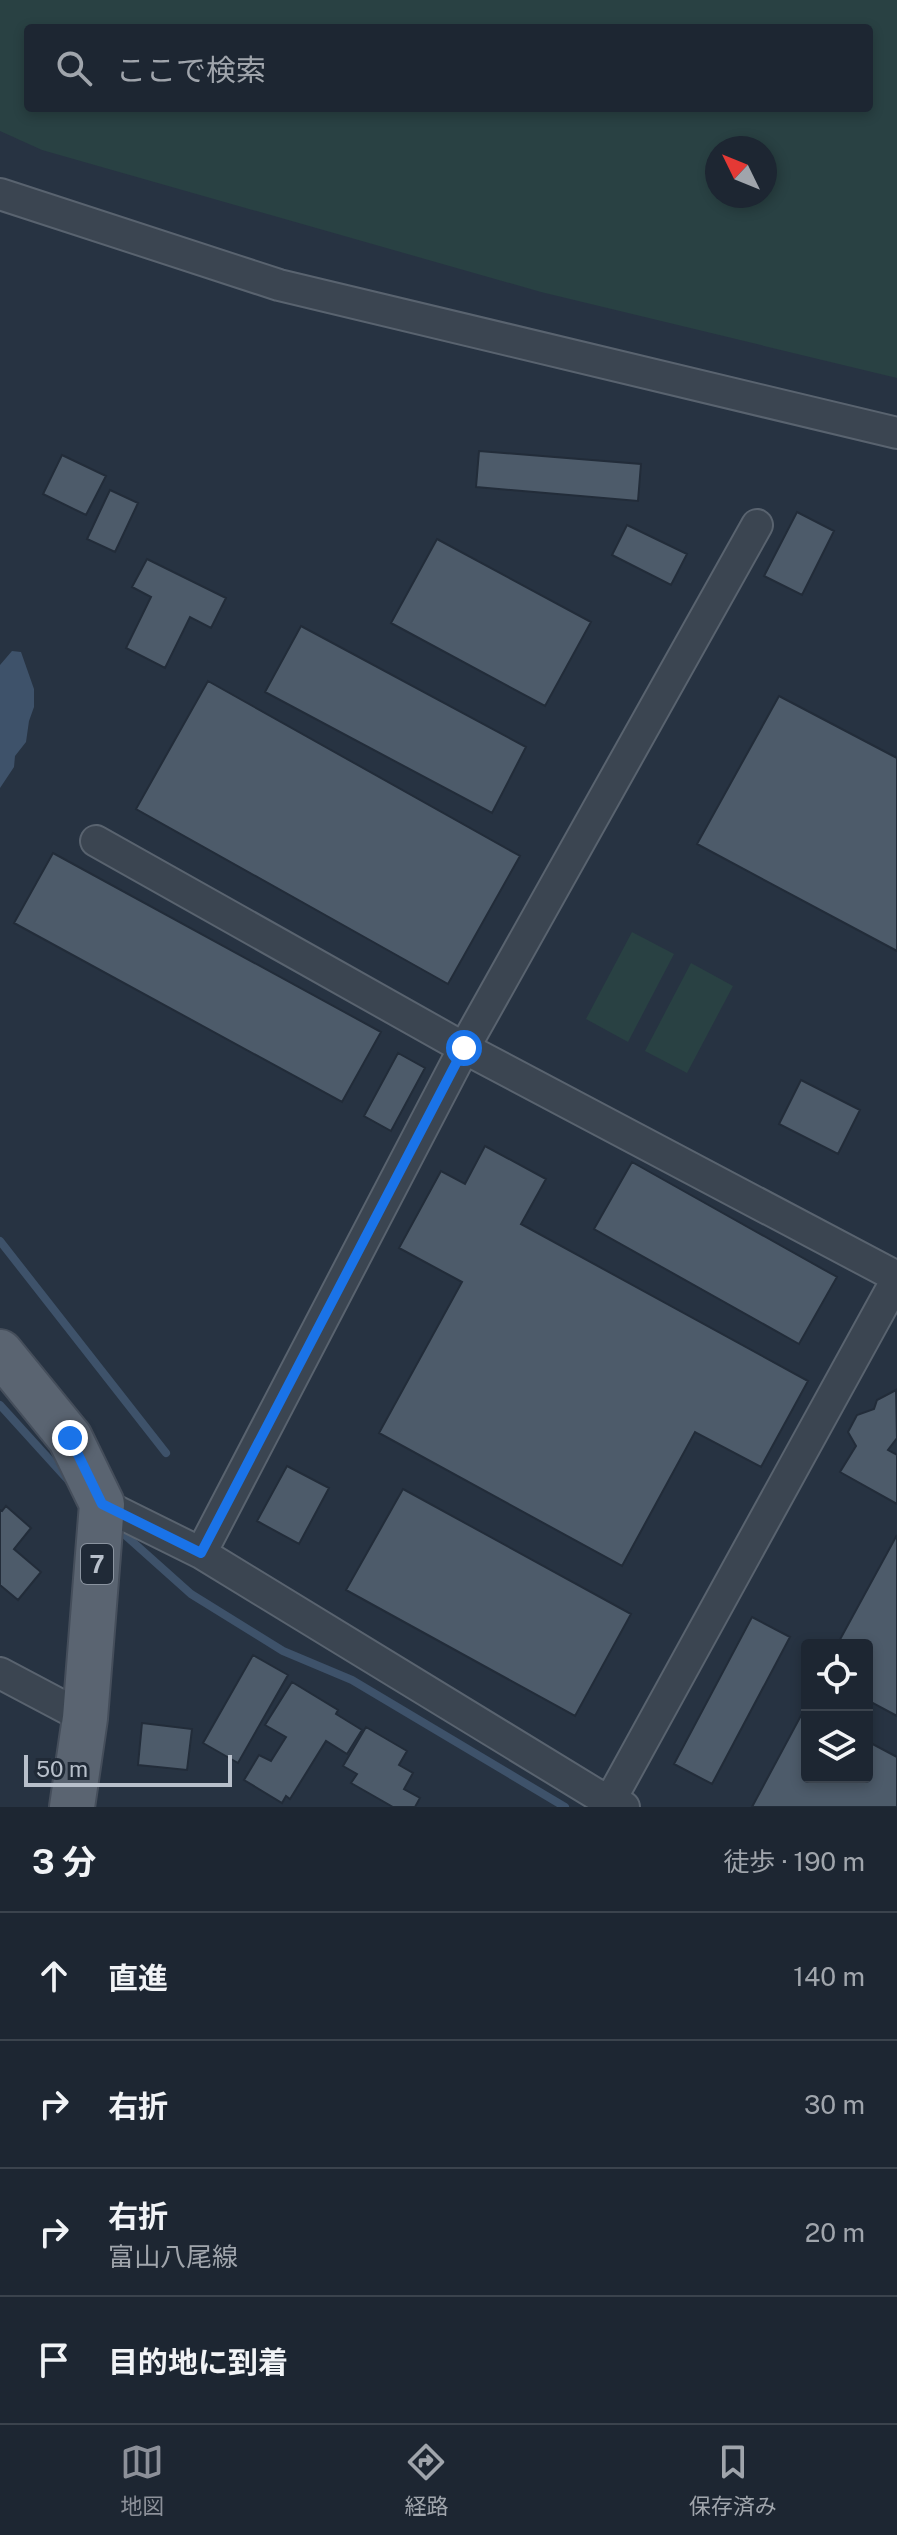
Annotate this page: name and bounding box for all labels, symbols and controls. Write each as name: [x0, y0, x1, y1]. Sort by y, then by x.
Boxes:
search box: [24, 24, 873, 112]
icon: search: [52, 46, 96, 90]
text: ここで検索: [116, 52, 266, 88]
north arrow: [705, 136, 777, 208]
route start: [446, 1030, 482, 1066]
route end: [52, 1420, 88, 1456]
road number: 7: [81, 1544, 113, 1584]
map controls: [801, 1639, 873, 1783]
button: locate: [801, 1639, 873, 1711]
button: layers: [801, 1711, 873, 1783]
scale bar: [24, 1751, 232, 1787]
text: 50 m: [36, 1756, 88, 1782]
text: 3 分: [32, 1842, 96, 1882]
text: 徒歩 · 190 m: [723, 1846, 865, 1877]
icon: ahead: [32, 1954, 76, 1998]
text: 直進: [108, 1960, 168, 1996]
text: 140 m: [793, 1961, 865, 1992]
icon: right: [32, 2082, 76, 2126]
text: 右折: [108, 2088, 168, 2124]
text: 30 m: [804, 2089, 865, 2120]
text: 右折: [108, 2198, 168, 2234]
icon: right: [32, 2210, 76, 2254]
text: 20 m: [805, 2217, 865, 2248]
text: 富山八尾線: [108, 2241, 238, 2272]
icon: arrive: [32, 2338, 76, 2382]
text: 目的地に到着: [108, 2344, 288, 2380]
tab: 地図: [120, 2440, 164, 2520]
tab: 経路: [404, 2440, 449, 2520]
tab: 保存済み: [689, 2440, 777, 2520]

